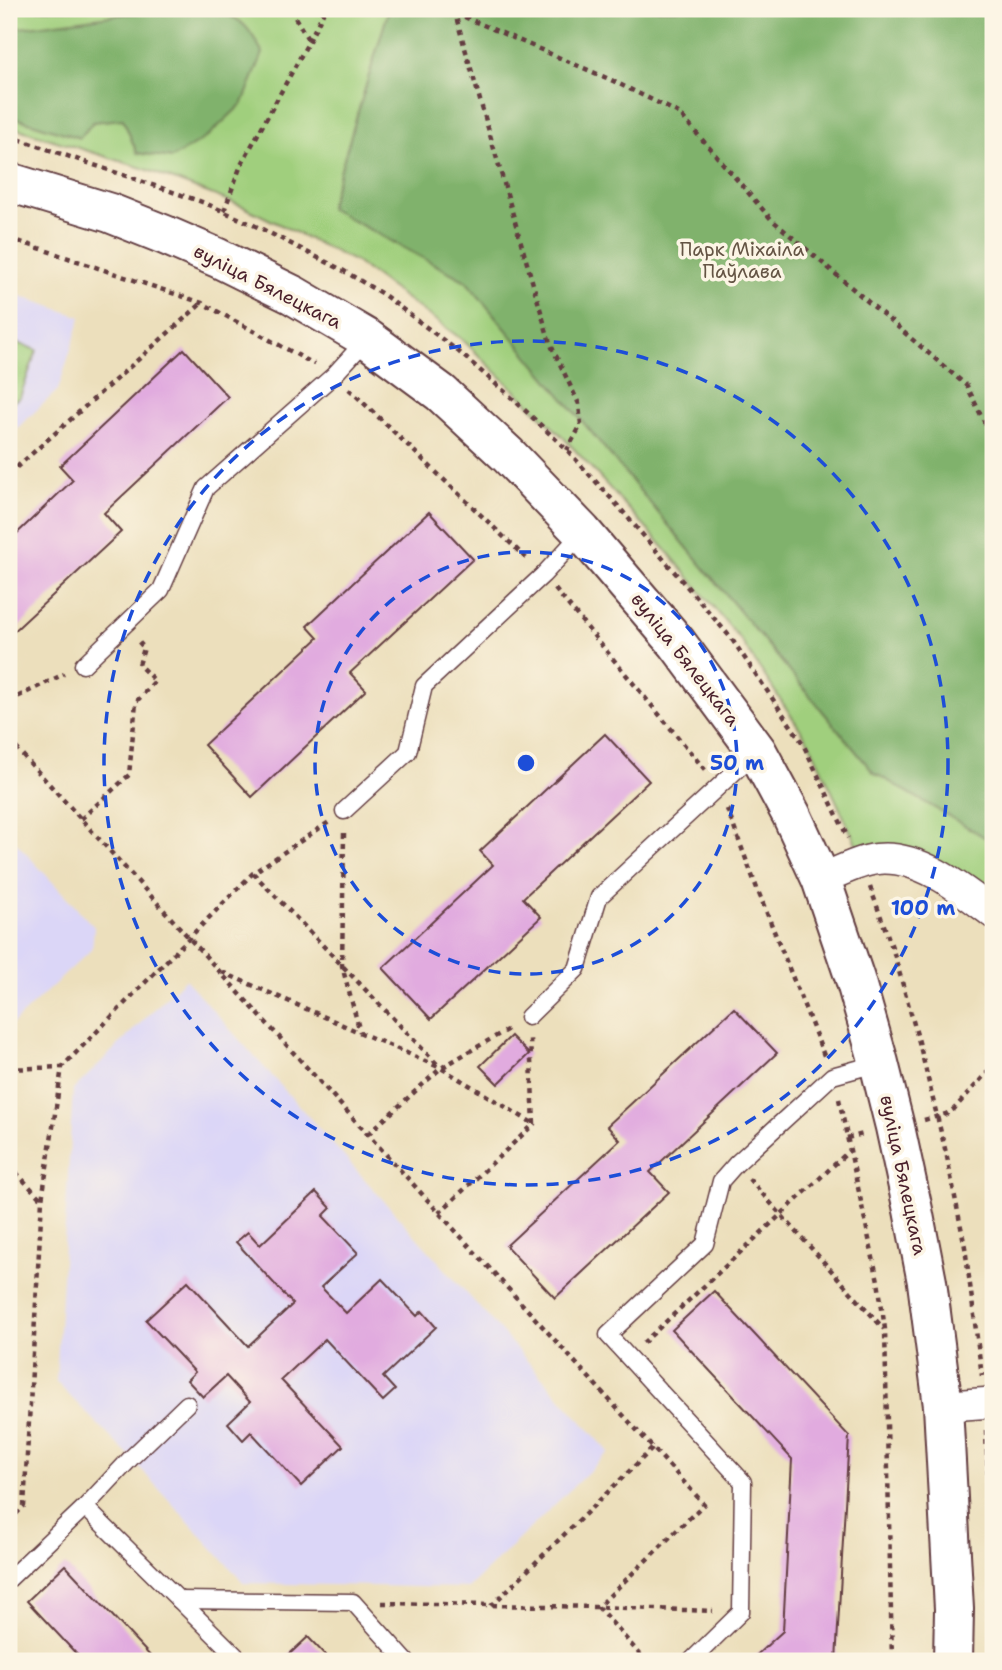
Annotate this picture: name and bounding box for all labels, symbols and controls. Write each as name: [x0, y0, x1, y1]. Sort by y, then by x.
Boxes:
park label: Парк Міхаіла Паўлава: [680, 237, 804, 284]
street label: вуліца Бялецкага: [190, 238, 346, 335]
street label: вуліца Бялецкага: [626, 587, 746, 731]
text: 50 m: [710, 749, 764, 777]
centre of rings: [514, 751, 538, 775]
text: 100 m: [891, 894, 955, 922]
street label: вуліца Бялецкага: [874, 1093, 933, 1258]

